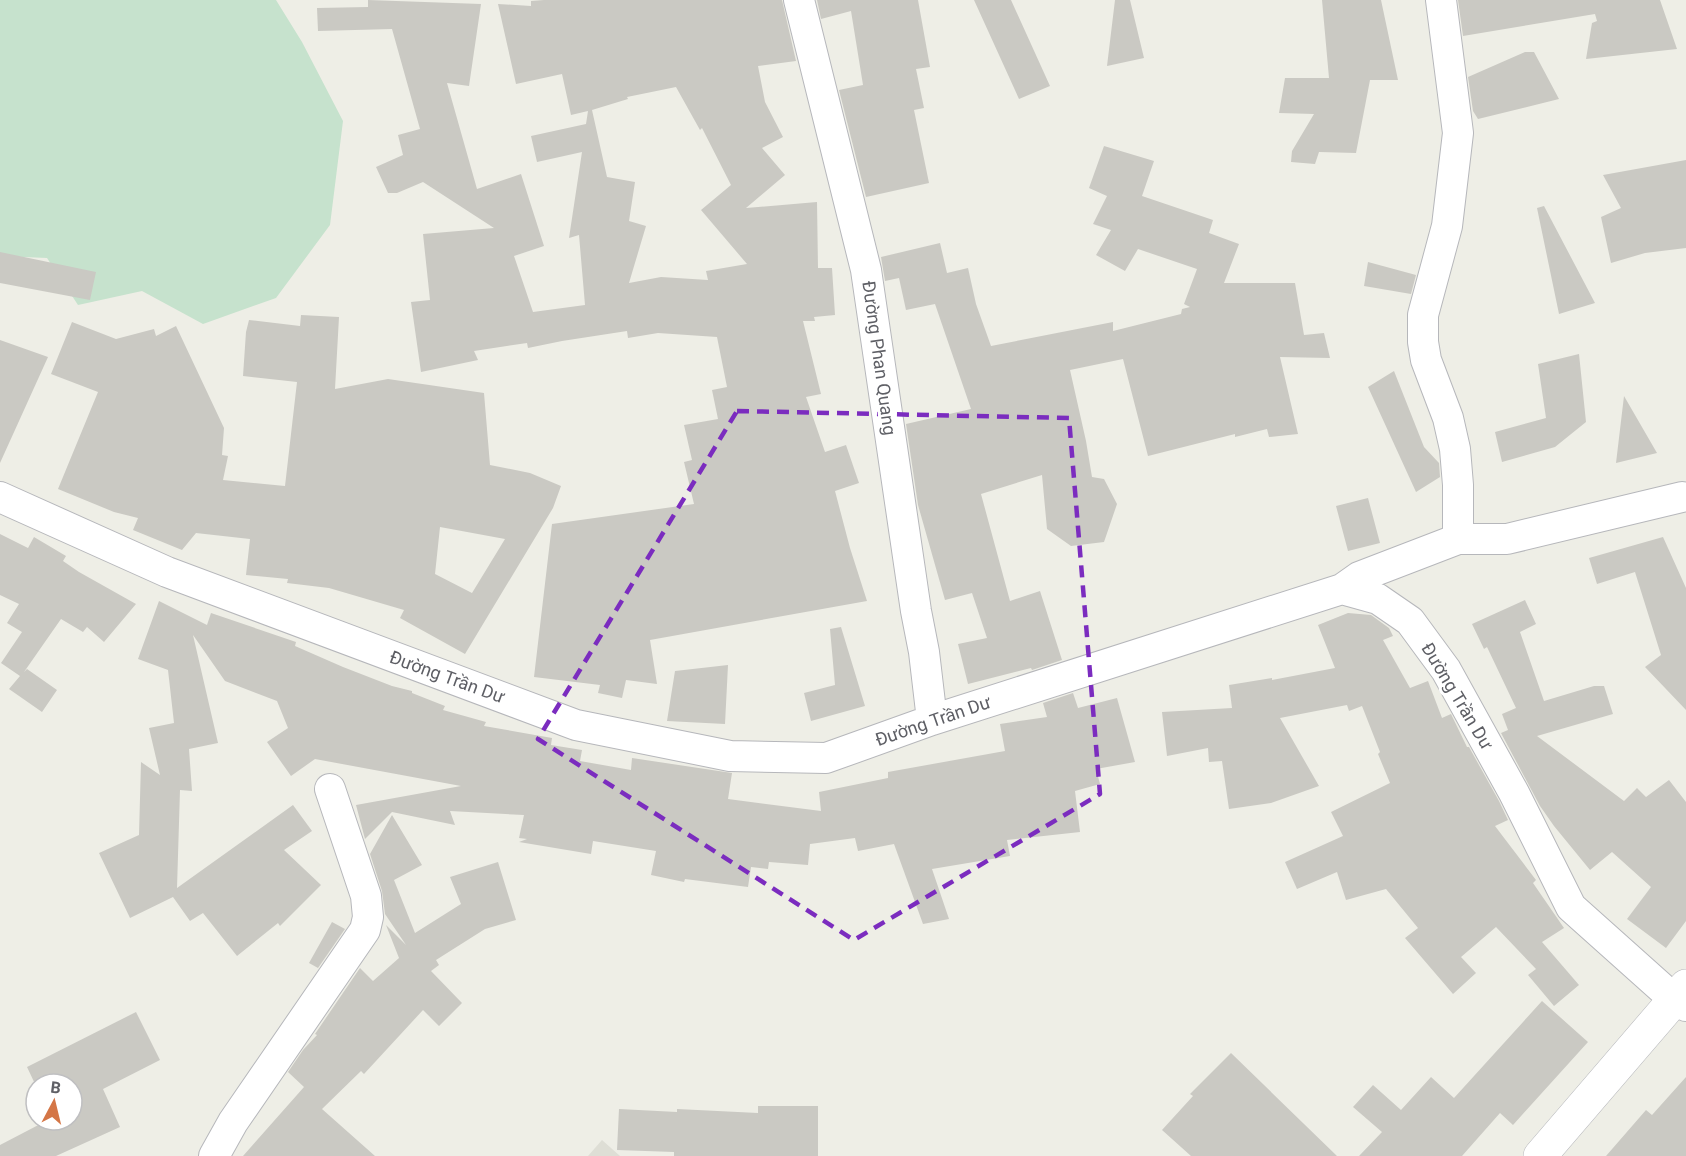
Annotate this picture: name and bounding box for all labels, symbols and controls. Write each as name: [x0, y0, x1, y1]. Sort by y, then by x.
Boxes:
street label: Đường Phan Quang: [858, 279, 901, 436]
street label: Đường Trần Dư: [1417, 639, 1498, 754]
street label: Đường Trần Dư: [387, 646, 508, 707]
street label: Đường Trần Dư: [872, 691, 994, 750]
north arrow: [24, 1072, 84, 1132]
text: B: [50, 1078, 62, 1098]

